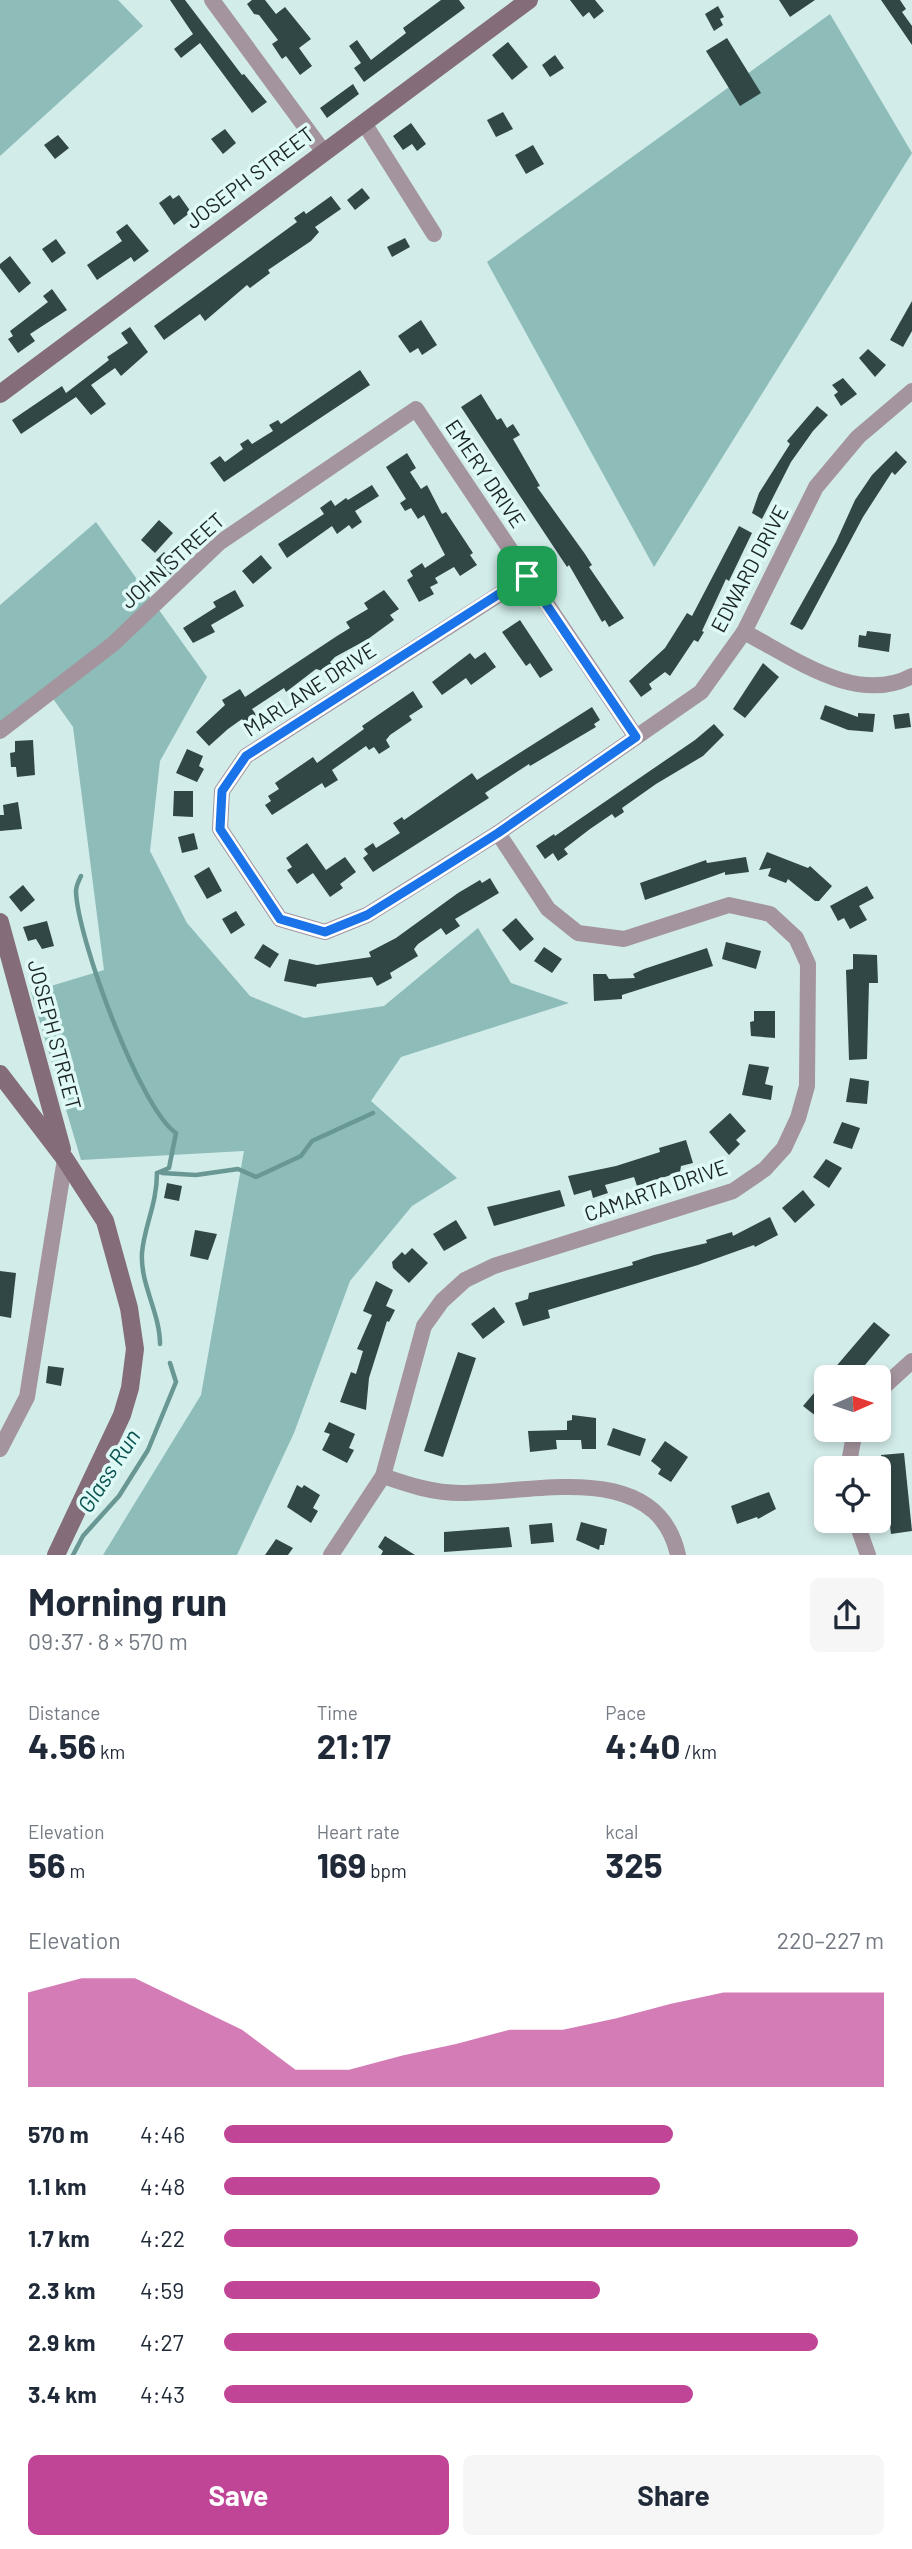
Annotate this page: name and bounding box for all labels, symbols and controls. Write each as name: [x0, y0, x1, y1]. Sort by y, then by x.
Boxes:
street label: JOSEPH STREET: [180, 120, 318, 233]
street label: EMERY DRIVE: [441, 414, 532, 532]
street label: EDWARD DRIVE: [705, 500, 793, 636]
street label: JOHN STREET: [115, 507, 229, 613]
pin: [497, 546, 557, 606]
icon: arrive: [508, 557, 546, 595]
street label: MARLANE DRIVE: [238, 637, 380, 741]
street label: JOSEPH STREET: [23, 957, 87, 1112]
street label: CAMARTA DRIVE: [581, 1153, 730, 1226]
north arrow: [814, 1365, 891, 1442]
map controls: [814, 1365, 891, 1533]
water label: Glass Run: [71, 1423, 146, 1518]
button: locate: [814, 1456, 891, 1533]
text: Morning run: [28, 1578, 227, 1624]
button: share: [810, 1578, 884, 1652]
text: 09:37 · 8 × 570 m: [28, 1627, 188, 1655]
text: Distance: [28, 1701, 100, 1724]
text: Time: [317, 1701, 358, 1724]
text: Pace: [605, 1701, 646, 1724]
text: 4.56: [28, 1724, 96, 1766]
text: 21:17: [317, 1724, 391, 1766]
text: 4:40: [605, 1724, 680, 1766]
text: km: [96, 1740, 125, 1763]
text: /km: [680, 1740, 717, 1763]
text: Elevation: [28, 1820, 105, 1843]
text: Heart rate: [317, 1820, 400, 1843]
text: kcal: [605, 1820, 638, 1843]
text: 56: [28, 1843, 66, 1885]
text: 169: [317, 1843, 366, 1885]
text: 325: [605, 1843, 663, 1885]
text: m: [66, 1859, 85, 1882]
text: bpm: [366, 1859, 407, 1882]
text: Elevation: [28, 1926, 121, 1954]
text: 220–227 m: [777, 1926, 884, 1954]
text: 570 m: [28, 2120, 89, 2148]
text: 4:46: [140, 2120, 185, 2148]
text: 1.1 km: [28, 2172, 87, 2200]
text: 4:48: [140, 2172, 185, 2200]
text: 1.7 km: [28, 2224, 90, 2252]
text: 4:22: [140, 2224, 185, 2252]
text: 2.3 km: [28, 2276, 96, 2304]
text: 4:59: [140, 2276, 184, 2304]
text: 2.9 km: [28, 2328, 95, 2356]
text: 4:27: [140, 2328, 184, 2356]
text: 3.4 km: [28, 2380, 97, 2408]
text: 4:43: [140, 2380, 185, 2408]
button: Save: [28, 2455, 449, 2535]
button: Share: [463, 2455, 884, 2535]

